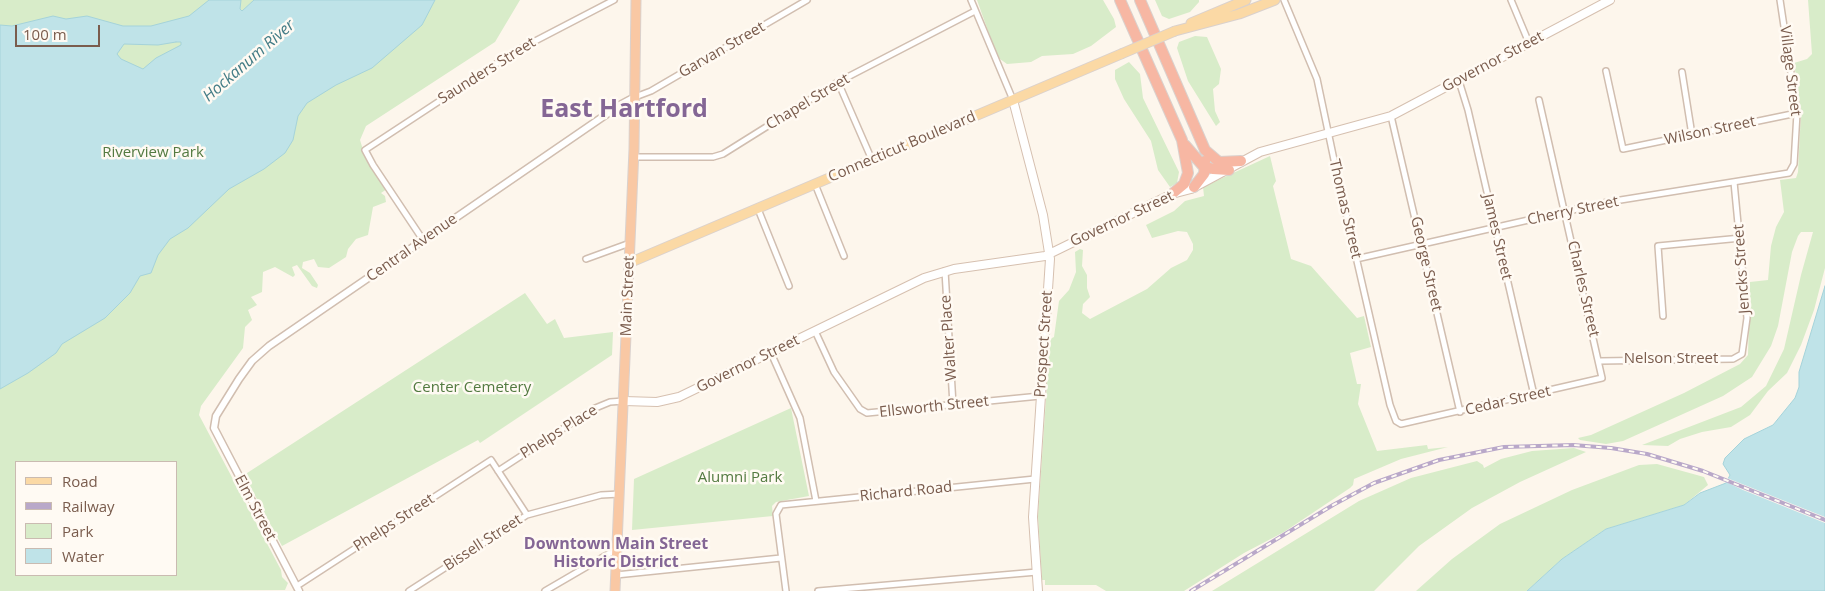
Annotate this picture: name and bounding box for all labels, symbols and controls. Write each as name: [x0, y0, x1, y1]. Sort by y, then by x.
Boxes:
scale bar: [18, 15, 102, 47]
water label: Hockanum River: [199, 16, 299, 106]
street label: Garvan Street: [676, 18, 768, 82]
text: 100 m: [23, 24, 67, 44]
street label: Village Street: [1776, 25, 1804, 117]
street label: Governor Street: [1439, 28, 1547, 96]
street label: Saunders Street: [435, 34, 539, 108]
street label: Chapel Street: [763, 70, 853, 134]
district label: East Hartford: [540, 95, 708, 125]
street label: Connecticut Boulevard: [826, 108, 978, 186]
street label: Wilson Street: [1663, 113, 1757, 149]
park label: Riverview Park: [102, 144, 204, 162]
street label: Thomas Street: [1325, 157, 1365, 261]
street label: Governor Street: [1067, 187, 1177, 251]
street label: James Street: [1478, 192, 1516, 282]
street label: Cherry Street: [1526, 193, 1620, 229]
street label: Central Avenue: [363, 210, 461, 286]
street label: George Street: [1406, 215, 1446, 313]
street label: Jencks Street: [1730, 224, 1754, 314]
street label: Charles Street: [1563, 239, 1603, 339]
street label: Main Street: [618, 255, 638, 337]
street label: Prospect Street: [1031, 290, 1057, 398]
street label: Walter Place: [937, 294, 961, 382]
street label: Governor Street: [694, 331, 802, 397]
street label: Nelson Street: [1624, 350, 1718, 368]
park label: Center Cemetery: [413, 379, 531, 397]
street label: Cedar Street: [1463, 382, 1553, 420]
street label: Ellsworth Street: [878, 392, 990, 422]
street label: Phelps Place: [517, 401, 601, 463]
legend: [15, 461, 178, 576]
park label: Alumni Park: [698, 469, 782, 487]
text: Road: [62, 471, 98, 491]
street label: Elm Street: [230, 472, 280, 544]
street label: Richard Road: [859, 478, 953, 506]
street label: Phelps Street: [350, 490, 438, 556]
text: Railway: [62, 496, 115, 516]
street label: Bissell Street: [441, 511, 525, 575]
text: Park: [62, 521, 93, 541]
district label: Downtown Main Street Historic District: [524, 534, 708, 572]
text: Water: [62, 546, 104, 566]

